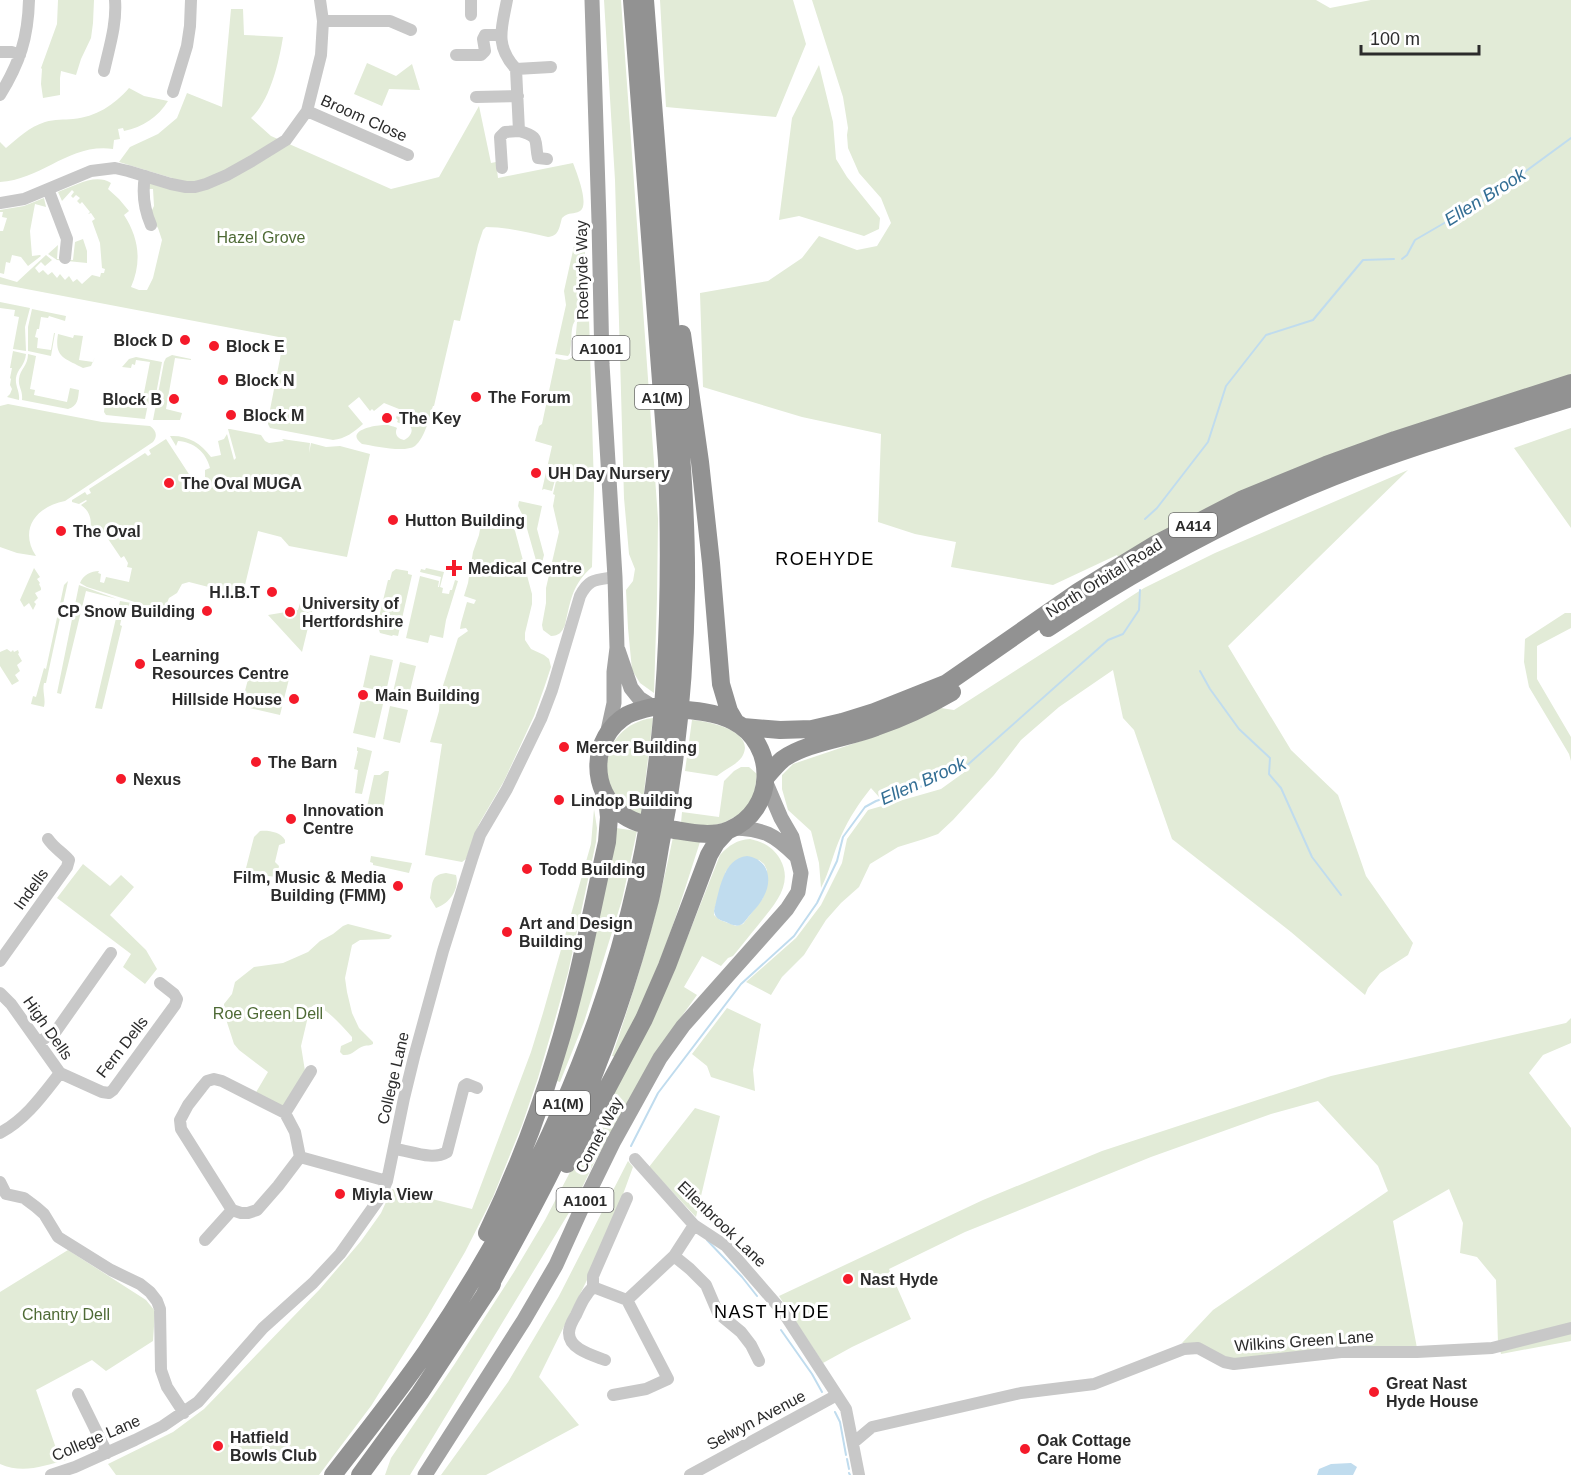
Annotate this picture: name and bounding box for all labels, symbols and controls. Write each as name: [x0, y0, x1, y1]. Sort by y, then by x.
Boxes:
scale bar: [1361, 18, 1480, 56]
text: 100 m: [1370, 29, 1420, 49]
street label: Broom Close: [318, 91, 410, 145]
water label: Ellen Brook: [1441, 164, 1530, 230]
street label: Roehyde Way: [573, 220, 591, 320]
park label: Hazel Grove: [217, 229, 306, 246]
place label: Block D: [113, 332, 173, 349]
marker: Block D: [178, 333, 192, 347]
road number: A1001: [572, 336, 630, 360]
place label: Block E: [226, 338, 285, 355]
marker: Block E: [207, 339, 221, 353]
place label: Block N: [235, 372, 295, 389]
marker: Block N: [216, 373, 230, 387]
road number: A1(M): [635, 385, 689, 409]
place label: The Forum: [488, 389, 571, 406]
marker: The Forum: [469, 390, 483, 404]
place label: Block B: [102, 391, 162, 408]
marker: Block B: [167, 392, 181, 406]
place label: Block M: [243, 407, 304, 424]
marker: Block M: [224, 408, 238, 422]
place label: The Key: [399, 410, 461, 427]
marker: The Key: [380, 411, 394, 425]
place label: UH Day Nursery: [548, 465, 670, 482]
marker: UH Day Nursery: [529, 466, 543, 480]
place label: The Oval MUGA: [181, 475, 302, 492]
marker: The Oval MUGA: [162, 476, 176, 490]
place label: Hutton Building: [405, 512, 525, 529]
marker: Hutton Building: [386, 513, 400, 527]
road number: A414: [1169, 513, 1217, 537]
place label: The Oval: [73, 523, 141, 540]
marker: The Oval: [54, 524, 68, 538]
street label: North Orbital Road: [1043, 535, 1165, 621]
district label: ROEHYDE: [775, 549, 875, 569]
marker: Medical Centre: [445, 559, 463, 577]
place label: Medical Centre: [468, 560, 582, 577]
place label: H.I.B.T: [209, 584, 260, 601]
marker: H.I.B.T: [265, 585, 279, 599]
place label: University of Hertfordshire: [302, 595, 403, 630]
place label: CP Snow Building: [58, 603, 195, 620]
marker: CP Snow Building: [200, 604, 214, 618]
marker: University of Hertfordshire: [283, 605, 297, 619]
place label: Learning Resources Centre: [152, 647, 289, 682]
marker: Learning Resources Centre: [133, 657, 147, 671]
place label: Main Building: [375, 687, 480, 704]
marker: Main Building: [356, 688, 370, 702]
place label: Hillside House: [172, 691, 282, 708]
marker: Hillside House: [287, 692, 301, 706]
place label: Mercer Building: [576, 739, 697, 756]
marker: Mercer Building: [557, 740, 571, 754]
water label: Ellen Brook: [877, 753, 970, 809]
place label: The Barn: [268, 754, 337, 771]
marker: The Barn: [249, 755, 263, 769]
place label: Nexus: [133, 771, 181, 788]
marker: Nexus: [114, 772, 128, 786]
place label: Lindop Building: [571, 792, 693, 809]
marker: Lindop Building: [552, 793, 566, 807]
place label: Innovation Centre: [303, 802, 384, 837]
marker: Innovation Centre: [284, 812, 298, 826]
place label: Todd Building: [539, 861, 645, 878]
marker: Todd Building: [520, 862, 534, 876]
street label: Indells: [11, 865, 51, 913]
place label: Film, Music & Media Building (FMM): [233, 869, 386, 904]
marker: Film, Music & Media Building (FMM): [391, 879, 405, 893]
place label: Art and Design Building: [519, 915, 633, 950]
marker: Art and Design Building: [500, 925, 514, 939]
street label: High Dells: [20, 993, 76, 1063]
park label: Roe Green Dell: [213, 1005, 323, 1022]
street label: Fern Dells: [93, 1013, 151, 1081]
street label: College Lane: [374, 1030, 412, 1126]
road number: A1(M): [536, 1091, 590, 1115]
street label: Comet Way: [572, 1094, 626, 1176]
street label: Ellenbrook Lane: [675, 1178, 770, 1270]
place label: Miyla View: [352, 1186, 433, 1203]
marker: Miyla View: [333, 1187, 347, 1201]
road number: A1001: [556, 1188, 614, 1212]
place label: Nast Hyde: [860, 1271, 938, 1288]
marker: Nast Hyde: [841, 1272, 855, 1286]
district label: NAST HYDE: [714, 1302, 830, 1322]
park label: Chantry Dell: [22, 1306, 110, 1323]
street label: Wilkins Green Lane: [1234, 1328, 1374, 1354]
place label: Great Nast Hyde House: [1386, 1375, 1479, 1410]
marker: Great Nast Hyde House: [1367, 1385, 1381, 1399]
street label: Selwyn Avenue: [704, 1387, 808, 1453]
street label: College Lane: [49, 1412, 143, 1464]
place label: Hatfield Bowls Club: [230, 1429, 317, 1464]
place label: Oak Cottage Care Home: [1037, 1432, 1131, 1467]
marker: Hatfield Bowls Club: [211, 1439, 225, 1453]
marker: Oak Cottage Care Home: [1018, 1442, 1032, 1456]

